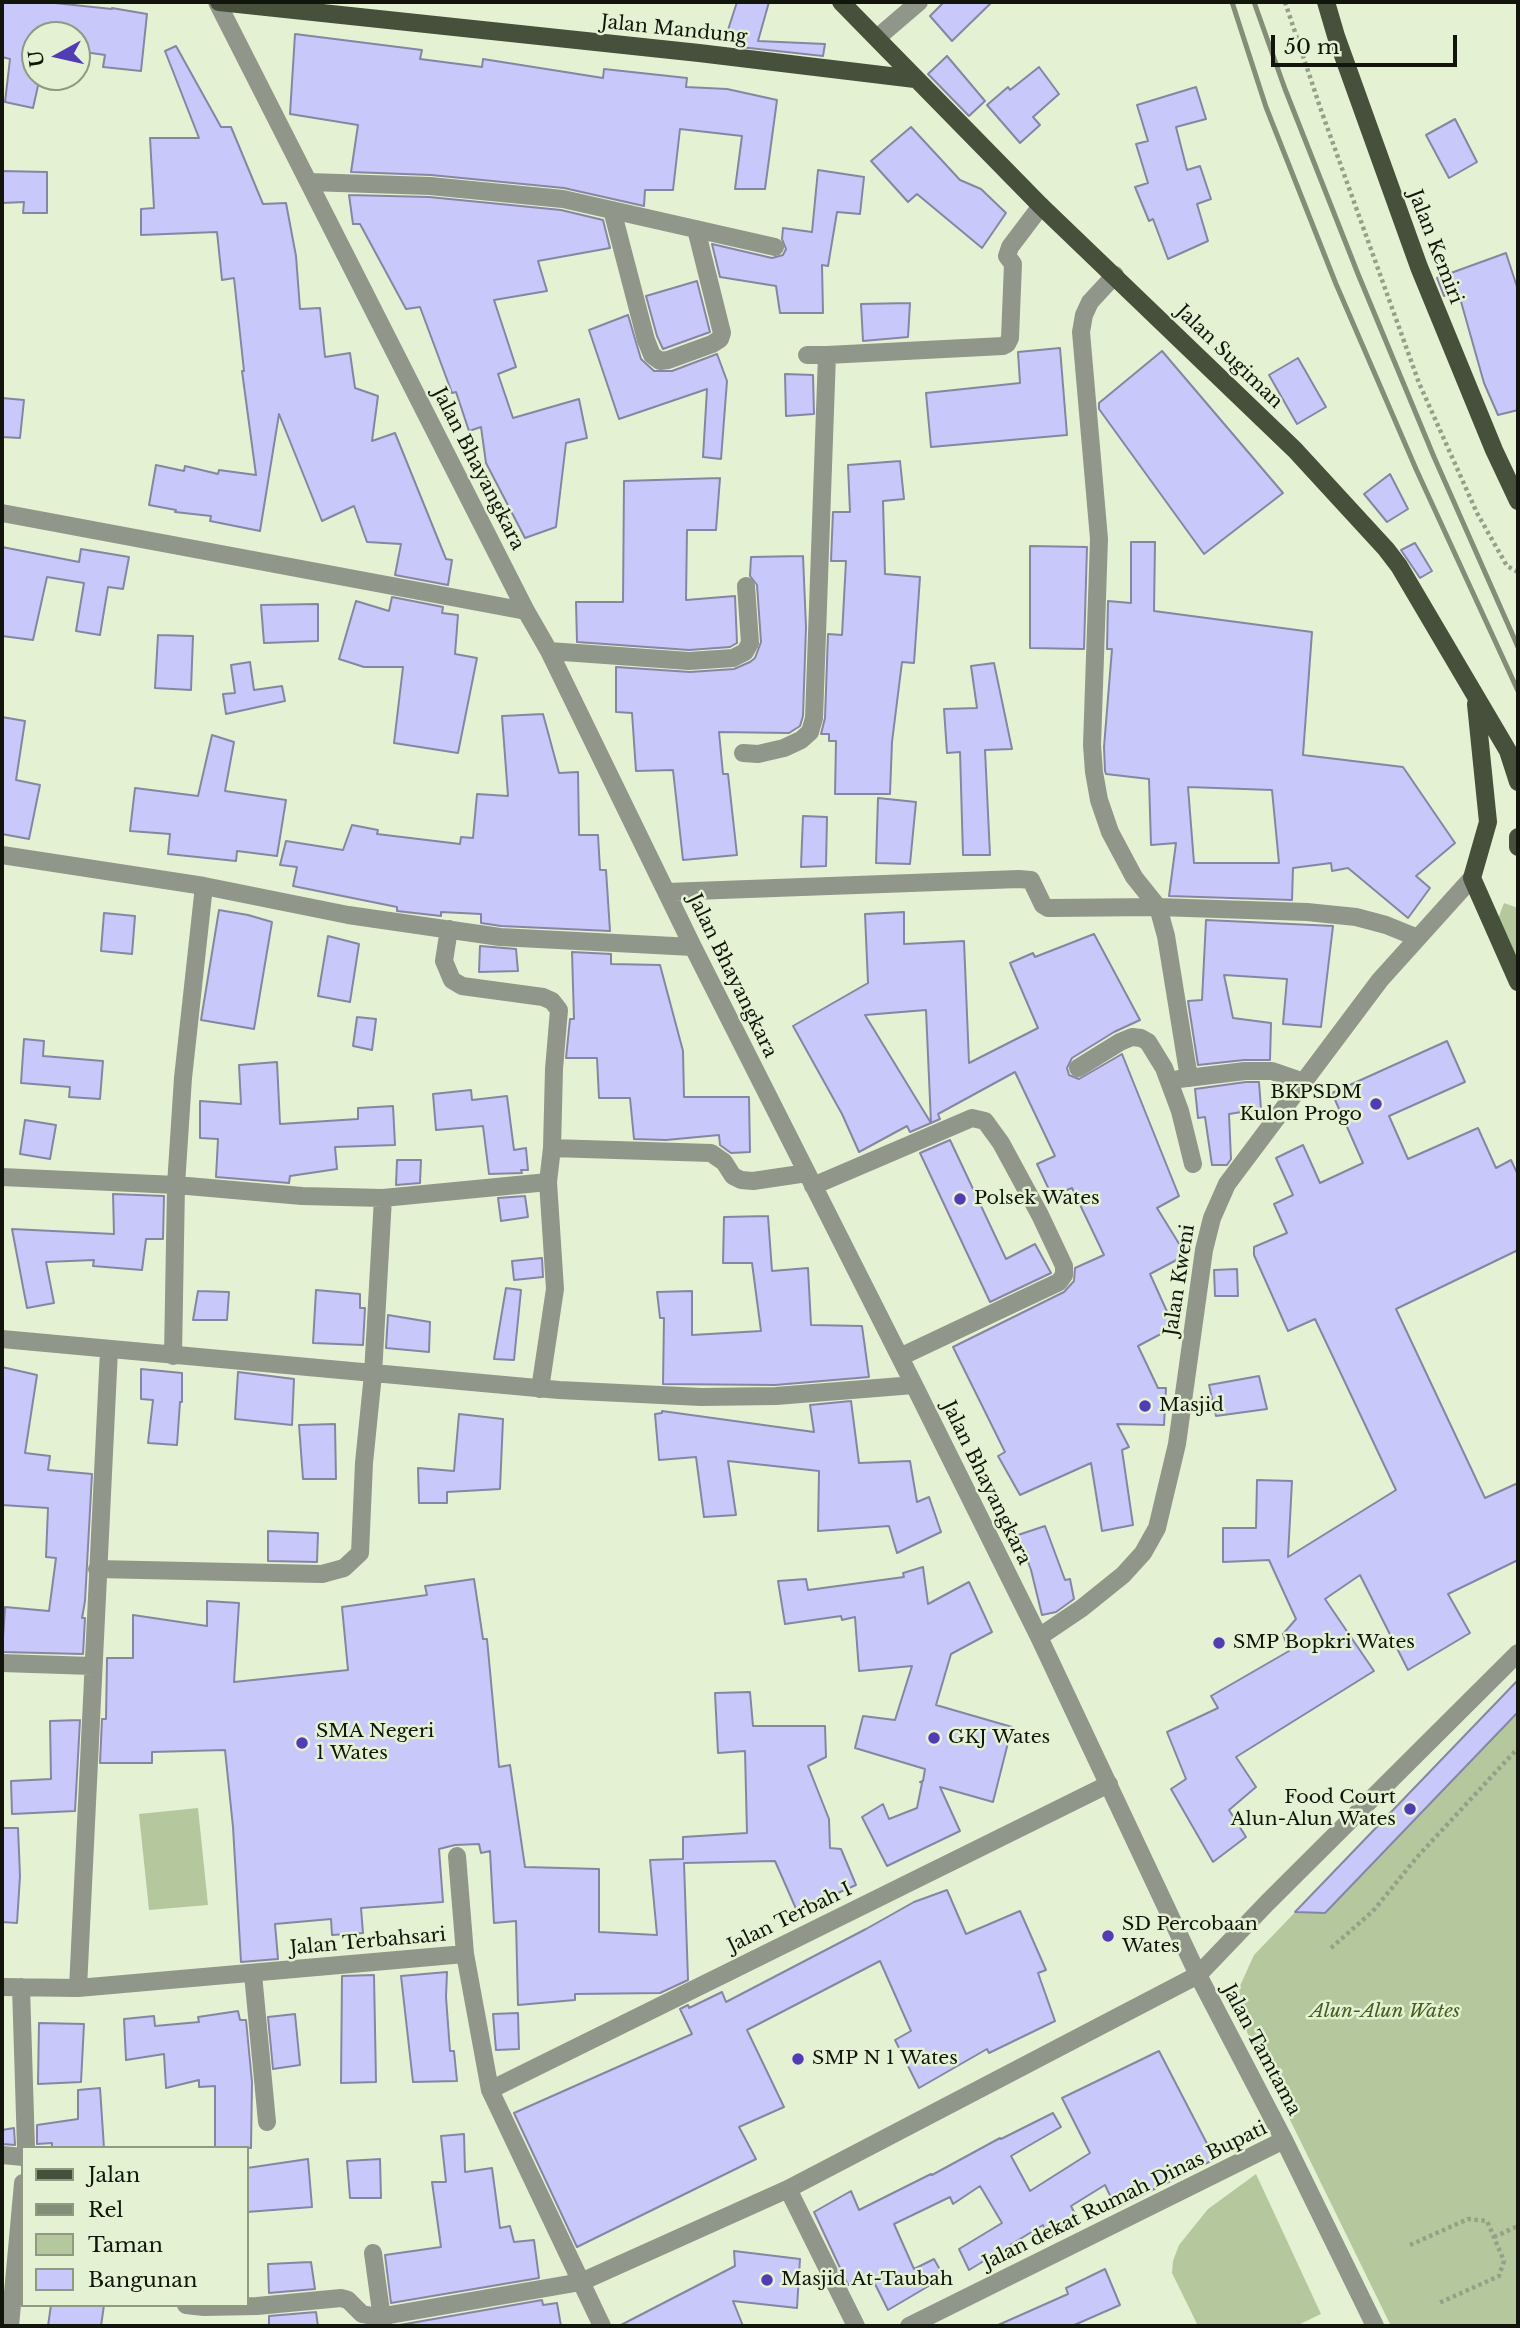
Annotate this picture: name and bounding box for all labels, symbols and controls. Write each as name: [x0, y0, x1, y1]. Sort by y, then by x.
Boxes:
street label: Jalan Mandung: [600, 11, 748, 49]
north arrow: [21, 21, 91, 91]
scale bar: [1275, 21, 1460, 65]
text: 50 m: [1284, 34, 1339, 60]
text: U: [24, 49, 49, 69]
street label: Jalan Kemiri: [1403, 187, 1467, 307]
street label: Jalan Sugiman: [1171, 300, 1287, 414]
street label: Jalan Bhayangkara: [427, 384, 529, 554]
street label: Jalan Bhayangkara: [682, 890, 782, 1062]
place label: BKPSDM Kulon Progo: [1239, 1082, 1362, 1126]
marker: BKPSDM Kulon Progo: [1368, 1096, 1384, 1112]
place label: Polsek Wates: [974, 1188, 1100, 1210]
marker: Polsek Wates: [952, 1191, 968, 1207]
street label: Jalan Kweni: [1160, 1223, 1200, 1337]
place label: Masjid: [1159, 1395, 1224, 1417]
street label: Jalan Bhayangkara: [936, 1397, 1036, 1569]
marker: Masjid: [1137, 1398, 1153, 1414]
place label: SMP Bopkri Wates: [1233, 1632, 1415, 1654]
marker: SMP Bopkri Wates: [1211, 1635, 1227, 1651]
place label: SMA Negeri 1 Wates: [316, 1721, 434, 1765]
place label: GKJ Wates: [948, 1727, 1050, 1749]
marker: GKJ Wates: [926, 1730, 942, 1746]
marker: SMA Negeri 1 Wates: [294, 1735, 310, 1751]
place label: Food Court Alun-Alun Wates: [1231, 1787, 1396, 1831]
marker: Food Court Alun-Alun Wates: [1402, 1801, 1418, 1817]
street label: Jalan Terbah I: [724, 1878, 856, 1958]
place label: SD Percobaan Wates: [1122, 1914, 1258, 1958]
street label: Jalan Terbahsari: [289, 1924, 447, 1960]
marker: SD Percobaan Wates: [1100, 1928, 1116, 1944]
street label: Jalan Tamtama: [1217, 1980, 1305, 2120]
park label: Alun-Alun Wates: [1310, 2001, 1460, 2023]
place label: SMP N 1 Wates: [812, 2048, 958, 2070]
marker: SMP N 1 Wates: [790, 2051, 806, 2067]
street label: Jalan dekat Rumah Dinas Bupati: [979, 2117, 1271, 2275]
legend: [21, 2146, 248, 2307]
text: Jalan: [88, 2162, 140, 2188]
text: Rel: [88, 2197, 123, 2223]
text: Taman: [88, 2232, 163, 2258]
text: Bangunan: [88, 2267, 197, 2293]
place label: Masjid At-Taubah: [781, 2269, 953, 2291]
marker: Masjid At-Taubah: [759, 2272, 775, 2288]

